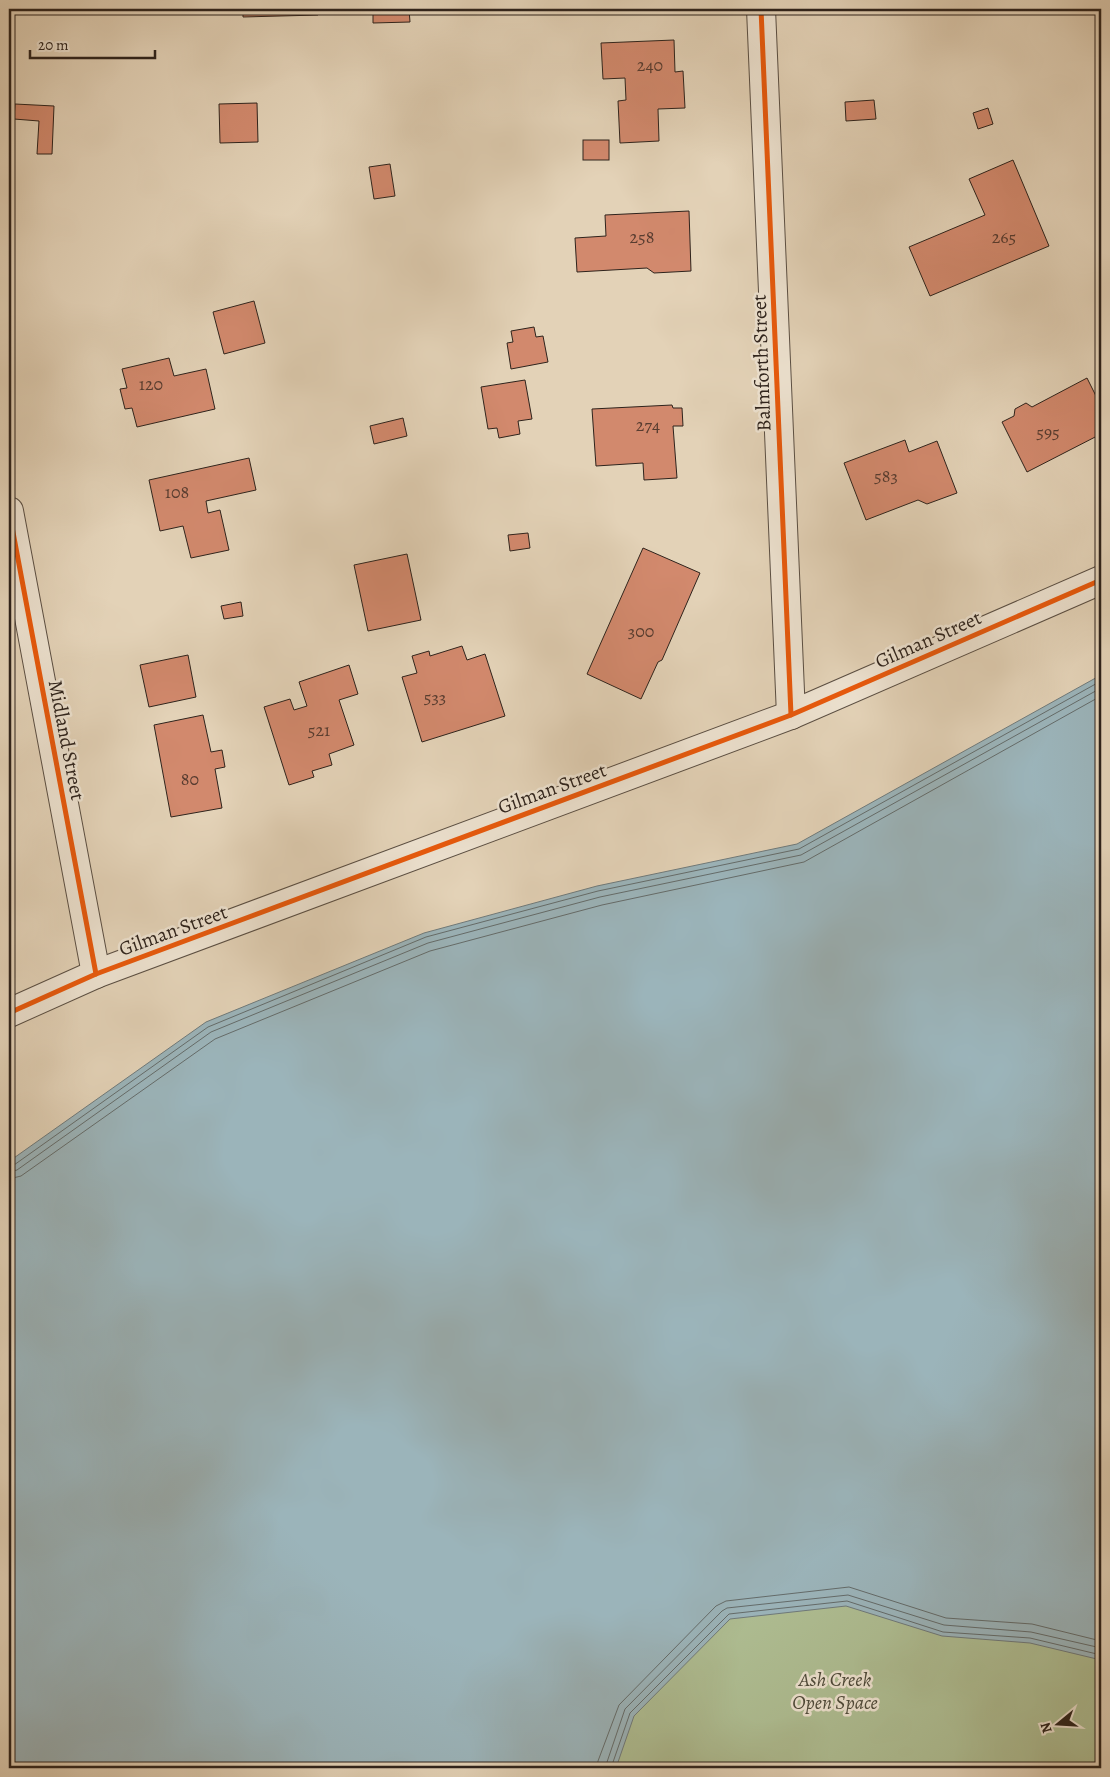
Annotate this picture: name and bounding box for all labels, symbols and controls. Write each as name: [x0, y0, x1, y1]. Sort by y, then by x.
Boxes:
scale bar: [30, 28, 155, 60]
text: 20 m: [38, 35, 69, 55]
house number: 240: [637, 53, 663, 77]
house number: 258: [629, 225, 655, 249]
house number: 265: [992, 225, 1016, 249]
street label: Balmforth Street: [746, 294, 777, 432]
house number: 120: [139, 372, 163, 396]
house number: 274: [636, 413, 660, 437]
house number: 595: [1036, 420, 1060, 444]
house number: 583: [874, 464, 898, 488]
house number: 108: [165, 480, 189, 504]
street label: Gilman Street: [871, 604, 986, 675]
house number: 300: [628, 619, 654, 643]
street label: Midland Street: [42, 678, 91, 803]
house number: 533: [424, 685, 446, 709]
house number: 521: [308, 718, 330, 742]
street label: Gilman Street: [494, 756, 610, 821]
house number: 80: [181, 767, 199, 791]
street label: Gilman Street: [115, 898, 231, 963]
park label: Ash Creek Open Space: [792, 1666, 878, 1716]
north arrow: [1032, 1700, 1082, 1750]
text: N: [1036, 1720, 1057, 1736]

